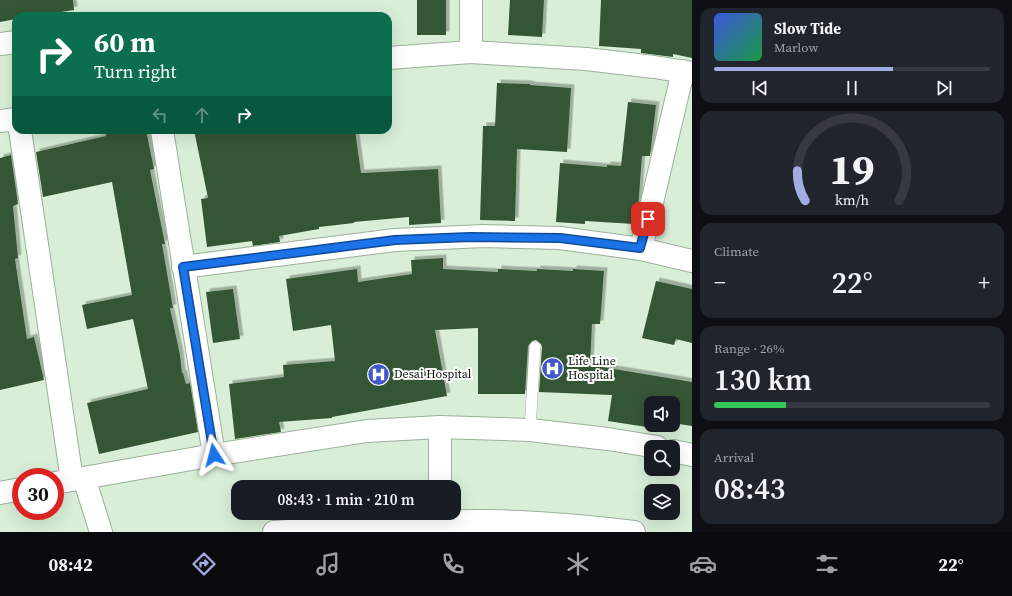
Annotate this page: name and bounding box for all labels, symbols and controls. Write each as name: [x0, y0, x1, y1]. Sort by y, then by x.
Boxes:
text: Slow Tide: [774, 18, 841, 39]
text: 60 m: [94, 23, 156, 61]
icon: right: [28, 28, 80, 80]
text: Marlow: [774, 39, 818, 56]
text: Turn right: [94, 59, 176, 84]
icon: previous: [749, 77, 771, 99]
icon: pause: [841, 77, 863, 99]
icon: next: [933, 77, 955, 99]
icon: left: [149, 104, 171, 126]
icon: ahead: [191, 104, 213, 126]
icon: right: [233, 104, 255, 126]
text: 19: [829, 141, 875, 198]
text: km/h: [835, 190, 869, 210]
pin: [631, 202, 665, 236]
icon: arrive: [637, 208, 659, 230]
text: Climate: [714, 243, 759, 260]
text: 22°: [831, 262, 873, 303]
text: −: [714, 267, 726, 297]
text: +: [978, 267, 990, 297]
text: Range · 26%: [714, 340, 785, 357]
place label: Life Line Hospital: [568, 353, 616, 383]
hospital icon: Life Line Hospital: [539, 355, 565, 381]
text: 130 km: [714, 359, 812, 400]
hospital icon: Desai Hospital: [366, 361, 392, 387]
place label: Desai Hospital: [394, 366, 472, 382]
map controls: [644, 396, 680, 520]
button: sound: [644, 396, 680, 432]
position arrow: [193, 434, 235, 476]
button: search: [644, 440, 680, 476]
text: Arrival: [714, 449, 754, 466]
speed limit sign: 30: [12, 468, 64, 520]
text: 08:43: [714, 468, 785, 509]
button: layers: [644, 484, 680, 520]
text: 08:43 · 1 min · 210 m: [278, 489, 414, 510]
icon: directions: [190, 550, 218, 578]
icon: music: [314, 550, 342, 578]
icon: phone: [439, 550, 467, 578]
icon: climate: [564, 550, 592, 578]
icon: car: [689, 550, 717, 578]
icon: filters: [813, 550, 841, 578]
text: 08:42: [48, 552, 93, 577]
text: 22°: [938, 552, 964, 577]

